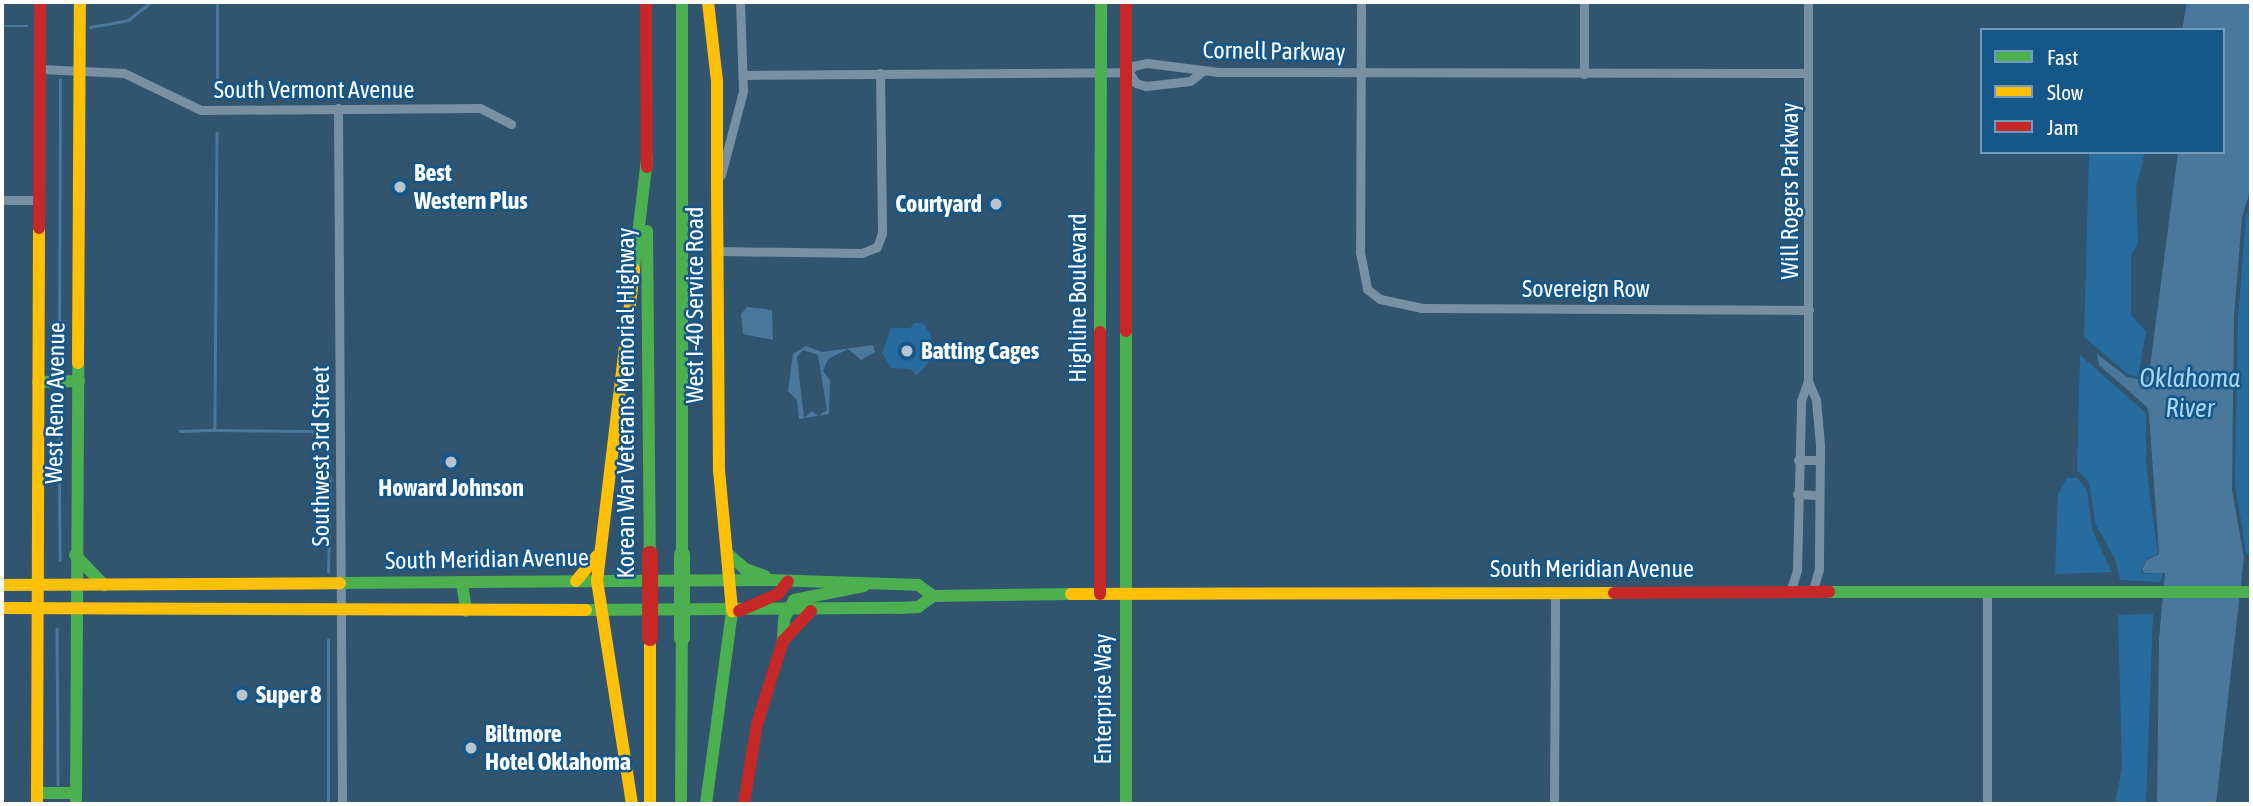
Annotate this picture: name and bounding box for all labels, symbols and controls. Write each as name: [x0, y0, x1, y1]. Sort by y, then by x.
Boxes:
legend: [1980, 28, 2225, 154]
street label: Cornell Parkway: [1202, 35, 1346, 67]
text: Fast: [2047, 45, 2078, 69]
street label: South Vermont Avenue: [214, 76, 414, 104]
text: Slow: [2047, 80, 2083, 104]
street label: Will Rogers Parkway: [1776, 103, 1804, 279]
text: Jam: [2047, 115, 2079, 139]
place label: Best Western Plus: [414, 159, 528, 215]
marker: Best Western Plus: [392, 179, 408, 195]
place label: Courtyard: [895, 190, 982, 218]
marker: Courtyard: [988, 196, 1004, 212]
street label: West I-40 Service Road: [681, 207, 709, 403]
street label: Highline Boulevard: [1064, 213, 1092, 383]
street label: Korean War Veterans Memorial Highway: [612, 228, 640, 578]
street label: Sovereign Row: [1522, 275, 1650, 303]
street label: West Reno Avenue: [39, 322, 71, 484]
place label: Batting Cages: [921, 337, 1039, 365]
marker: Batting Cages: [899, 343, 915, 359]
water label: Oklahoma River: [2140, 363, 2240, 424]
street label: Southwest 3rd Street: [307, 366, 335, 546]
marker: Howard Johnson: [443, 454, 459, 470]
place label: Howard Johnson: [378, 474, 524, 502]
street label: South Meridian Avenue: [385, 543, 589, 575]
street label: South Meridian Avenue: [1490, 555, 1694, 583]
street label: Enterprise Way: [1089, 634, 1117, 764]
place label: Super 8: [256, 681, 322, 709]
marker: Super 8: [234, 687, 250, 703]
place label: Biltmore Hotel Oklahoma: [485, 720, 631, 776]
marker: Biltmore Hotel Oklahoma: [463, 740, 479, 756]

